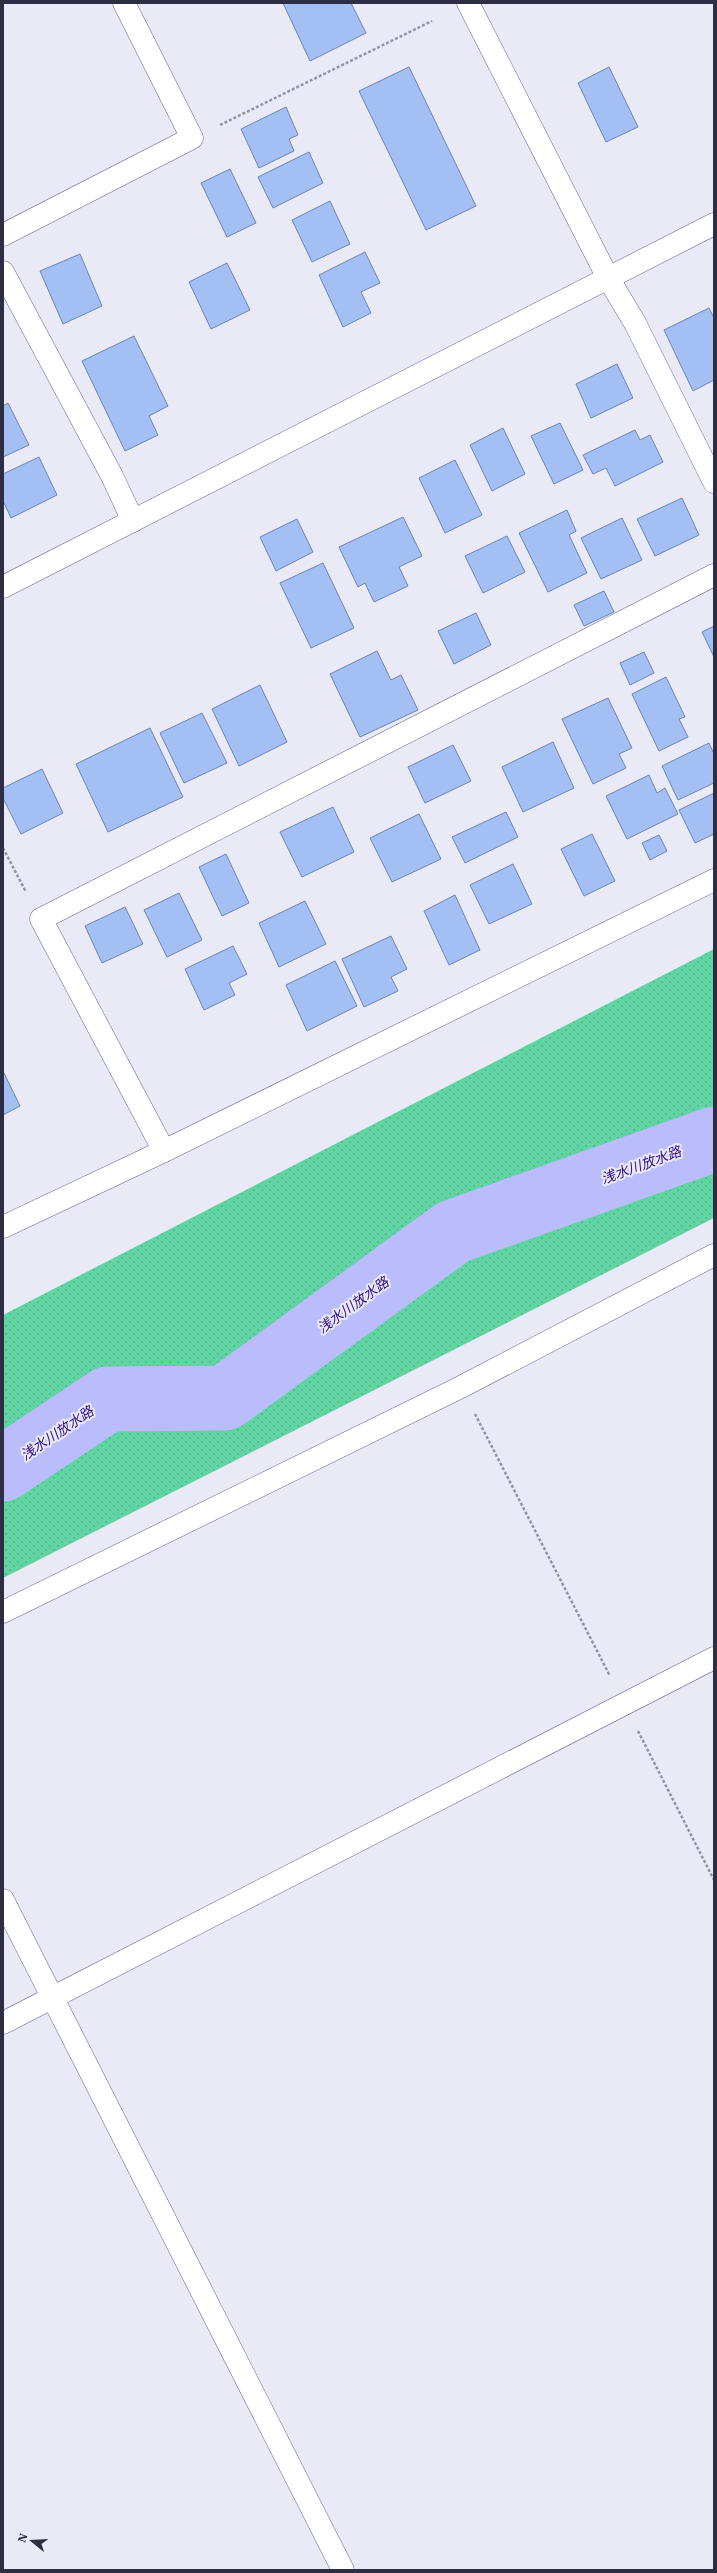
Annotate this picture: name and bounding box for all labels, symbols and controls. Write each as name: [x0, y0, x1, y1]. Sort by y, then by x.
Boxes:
water label: 浅水川放水路: [598, 1142, 684, 1188]
water label: 浅水川放水路: [314, 1272, 393, 1337]
water label: 浅水川放水路: [17, 1401, 98, 1464]
north arrow: [12, 2521, 52, 2561]
text: N: [14, 2531, 31, 2544]

